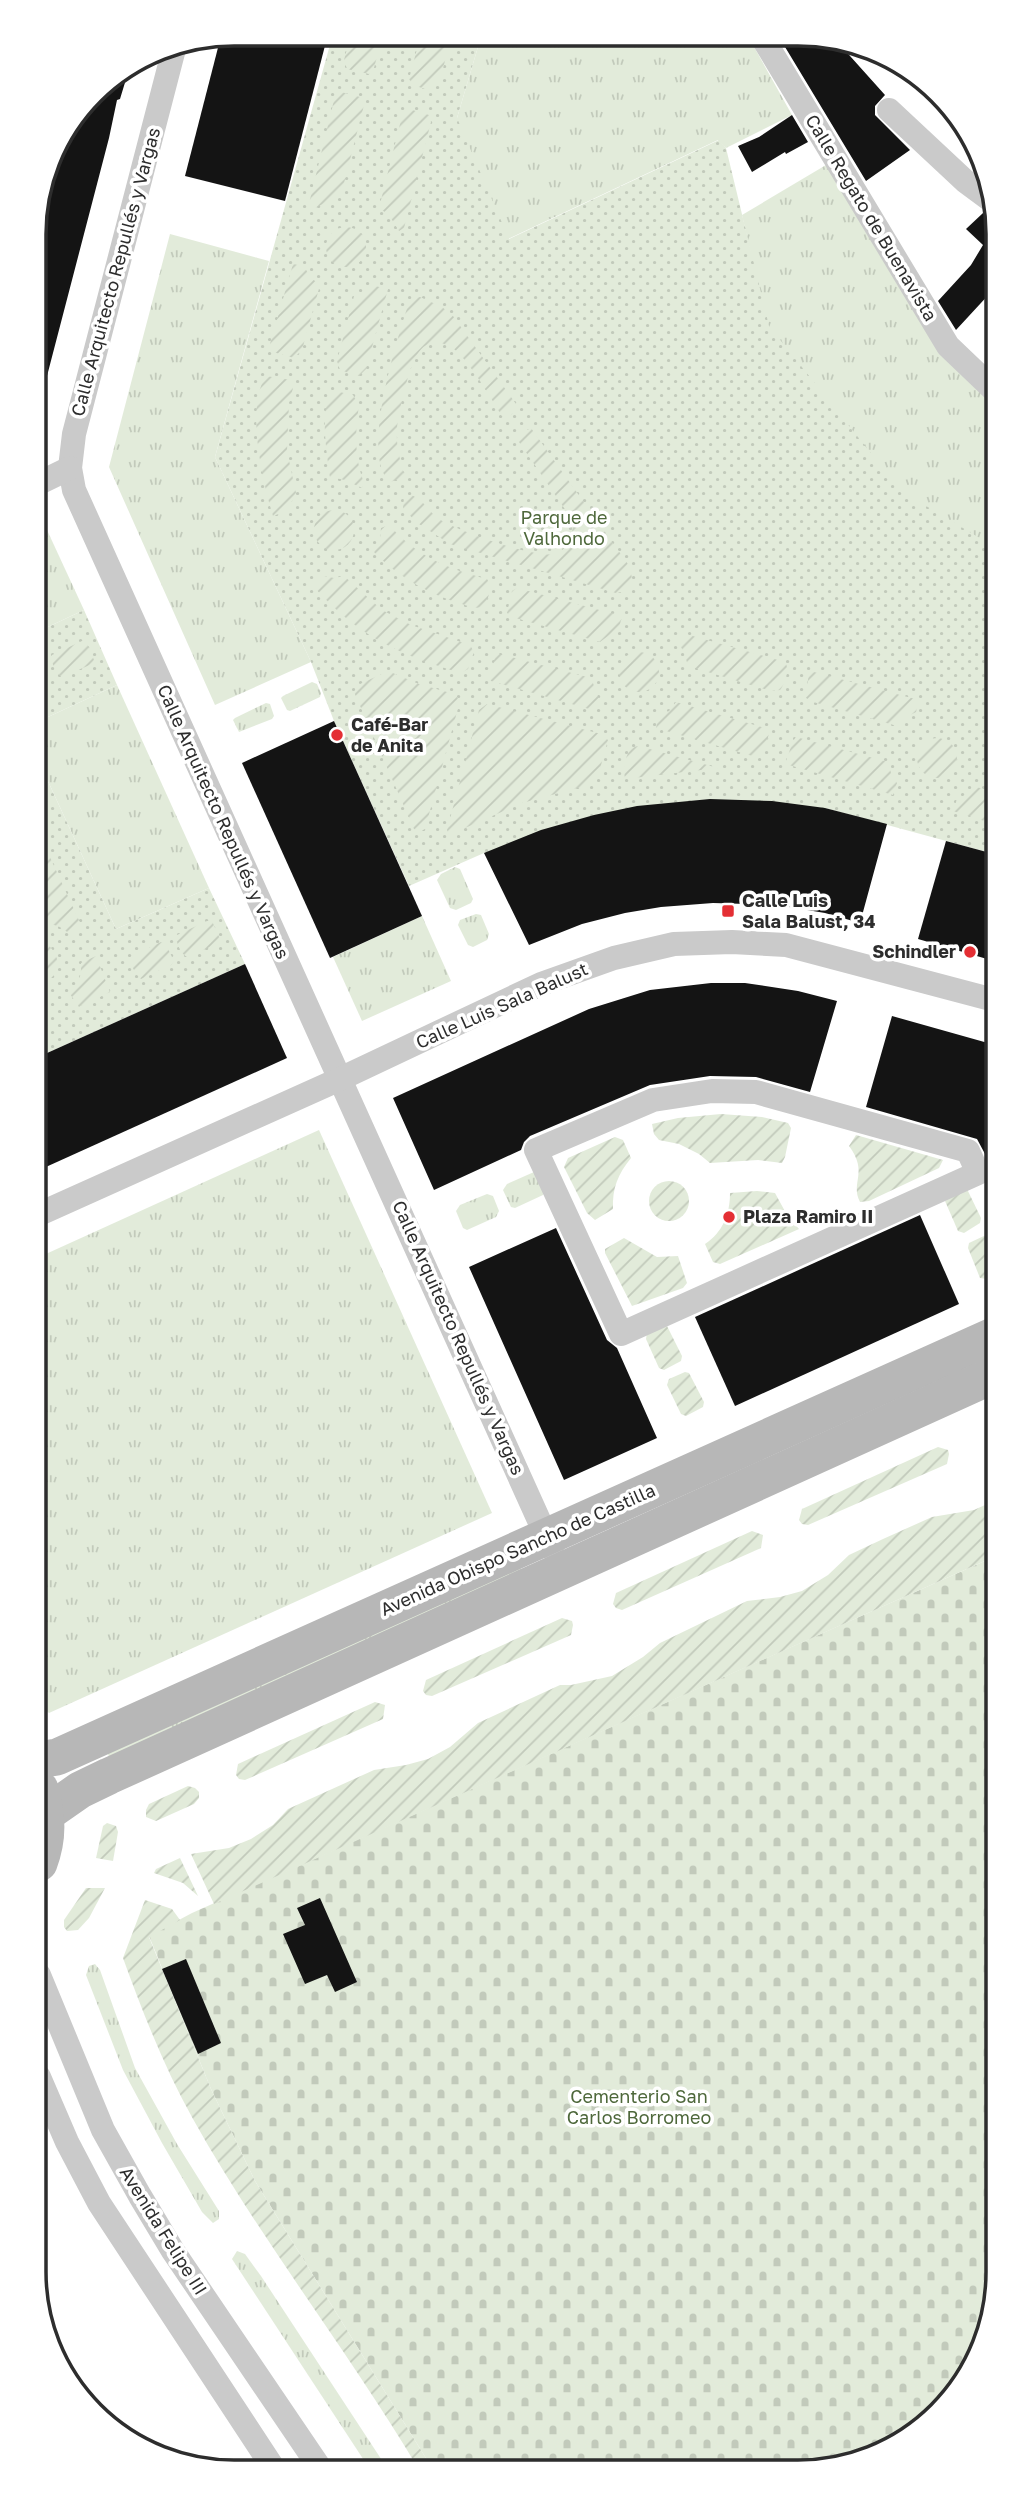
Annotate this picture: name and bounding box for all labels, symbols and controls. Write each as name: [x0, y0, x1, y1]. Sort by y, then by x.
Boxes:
street label: Calle Regato de Buenavista: [801, 110, 942, 325]
street label: Calle Arquitecto Repullés y Vargas: [66, 125, 164, 418]
park label: Parque de Valhondo: [520, 506, 608, 549]
street label: Calle Arquitecto Repullés y Vargas: [153, 681, 295, 962]
place label: Café-Bar de Anita: [351, 713, 428, 756]
marker: Café-Bar de Anita: [329, 727, 345, 743]
place label: Calle Luis Sala Balust, 34: [742, 889, 876, 932]
marker: Calle Luis Sala Balust, 34: [720, 903, 736, 919]
place label: Schindler: [872, 940, 956, 962]
marker: Schindler: [962, 944, 978, 960]
street label: Calle Luis Sala Balust: [412, 957, 591, 1053]
street label: Calle Arquitecto Repullés y Vargas: [388, 1197, 530, 1478]
place label: Plaza Ramiro II: [743, 1205, 873, 1227]
marker: Plaza Ramiro II: [721, 1209, 737, 1225]
street label: Avenida Obispo Sancho de Castilla: [377, 1478, 658, 1620]
park label: Cementerio San Carlos Borromeo: [567, 2085, 711, 2128]
street label: Avenida Felipe III: [115, 2162, 212, 2299]

